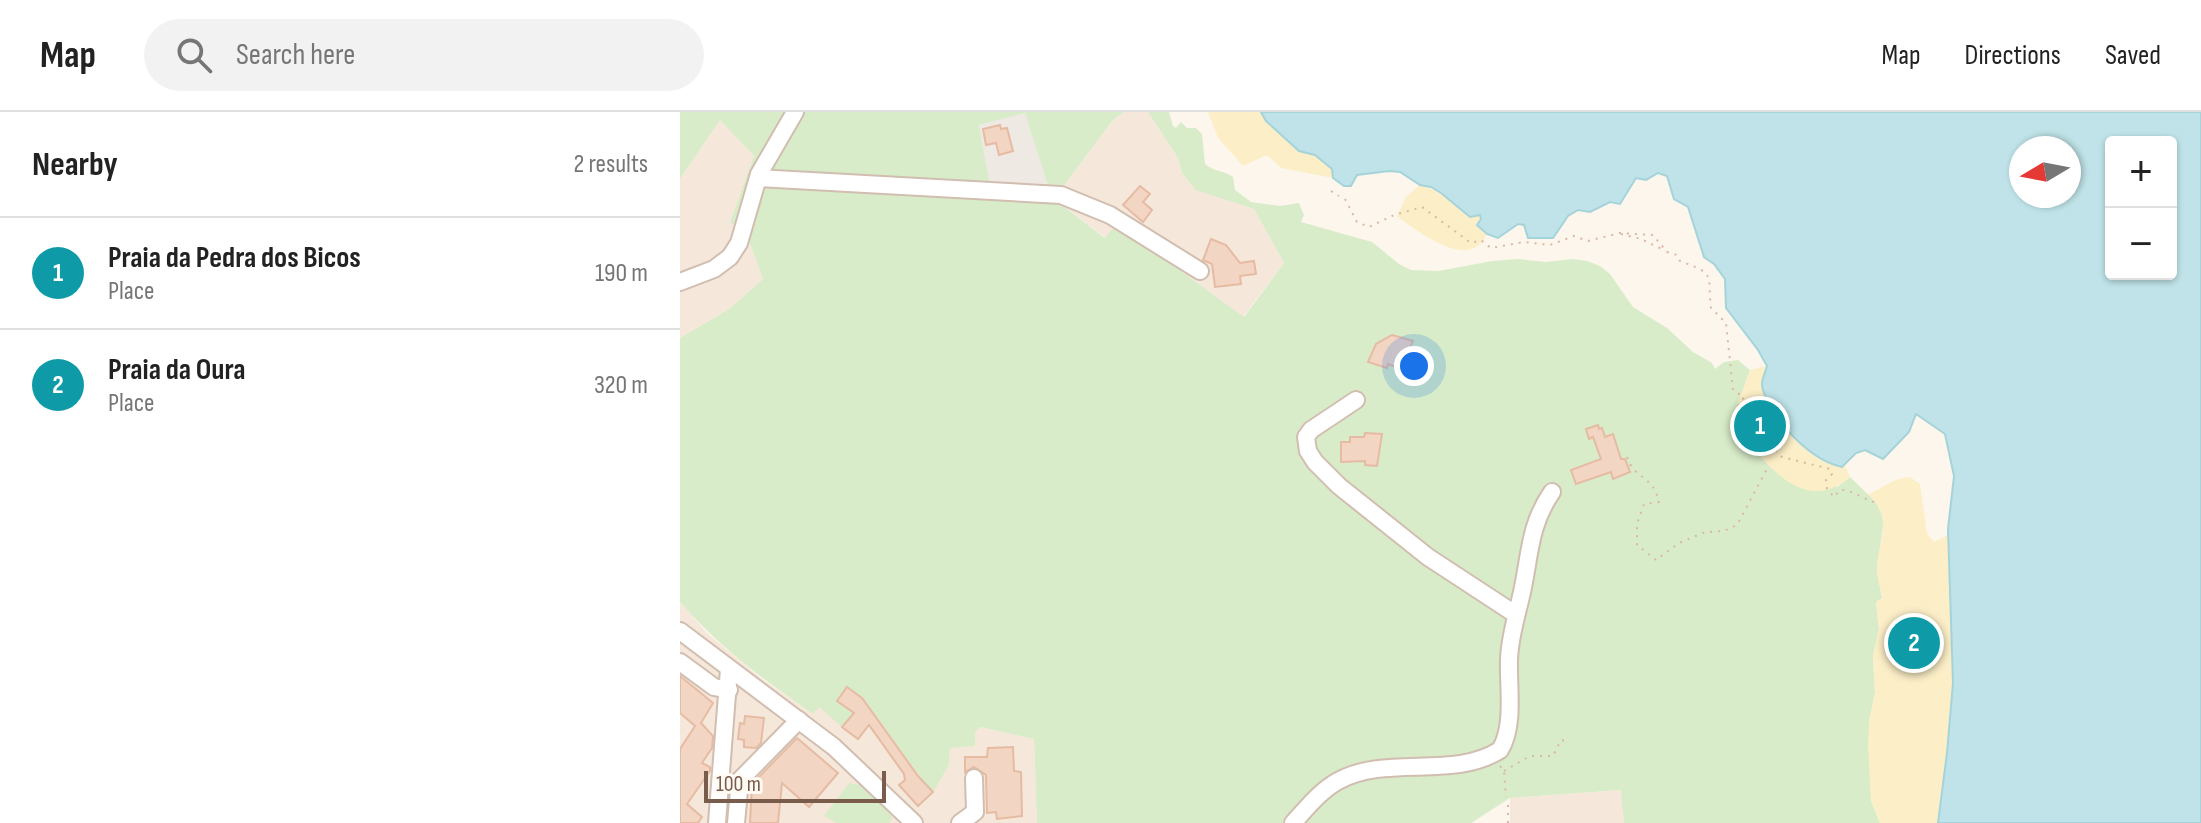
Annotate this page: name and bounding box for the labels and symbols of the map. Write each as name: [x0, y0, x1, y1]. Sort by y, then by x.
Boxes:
north arrow: [2009, 136, 2081, 208]
your location: [1394, 346, 1434, 386]
pin: 1: [1734, 396, 1786, 456]
pin: 2: [1888, 613, 1940, 673]
scale bar: [704, 767, 886, 803]

